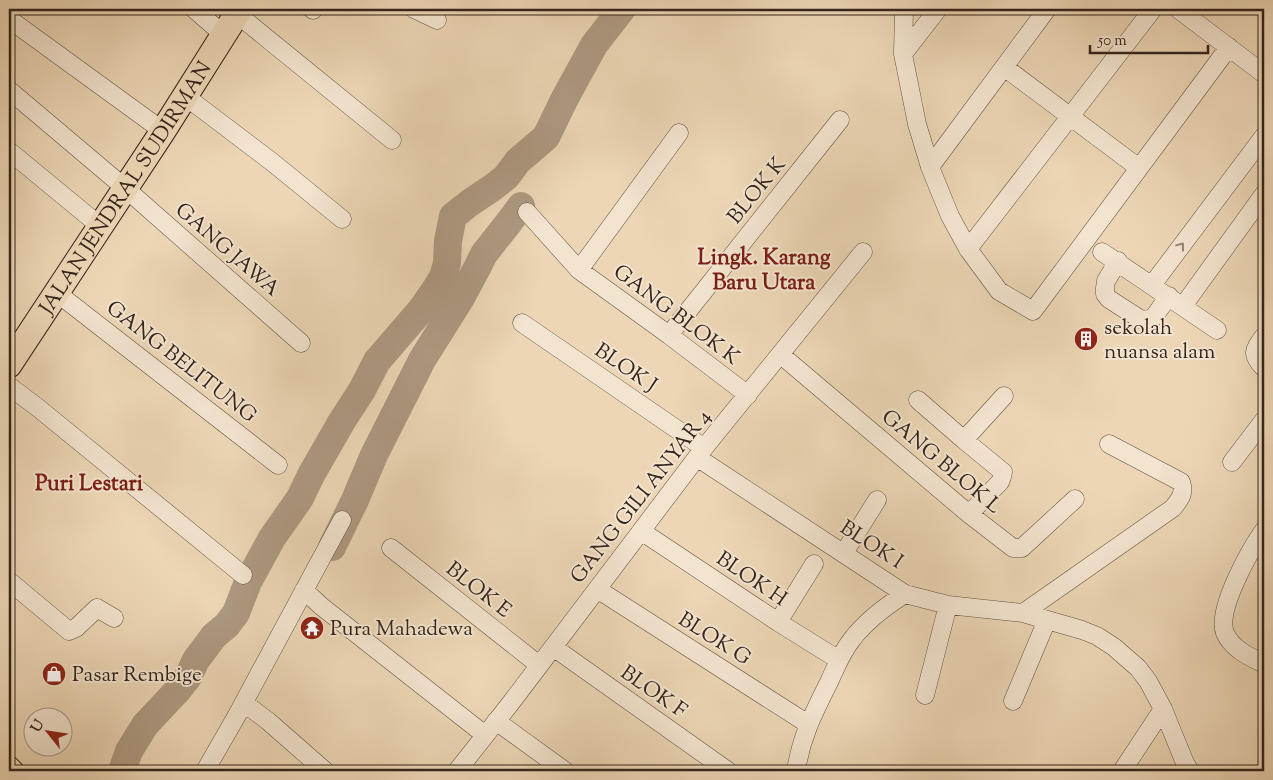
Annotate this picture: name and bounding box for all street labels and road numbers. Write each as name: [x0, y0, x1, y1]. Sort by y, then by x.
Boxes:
street label: JALAN JENDRAL SUDIRMAN: [32, 56, 220, 322]
street label: BLOK K: [721, 151, 794, 231]
street label: GANG JAWA: [168, 196, 286, 305]
street label: GANG BLOK K: [606, 258, 745, 373]
street label: GANG BELITUNG: [99, 294, 262, 431]
street label: BLOK J: [588, 337, 662, 401]
street label: GANG BLOK L: [874, 403, 1008, 522]
street label: GANG GILI ANYAR 4: [564, 404, 719, 591]
street label: BLOK I: [833, 514, 909, 577]
street label: BLOK H: [709, 545, 793, 615]
street label: BLOK E: [439, 555, 517, 626]
street label: BLOK G: [672, 606, 756, 674]
street label: BLOK F: [613, 659, 693, 727]

